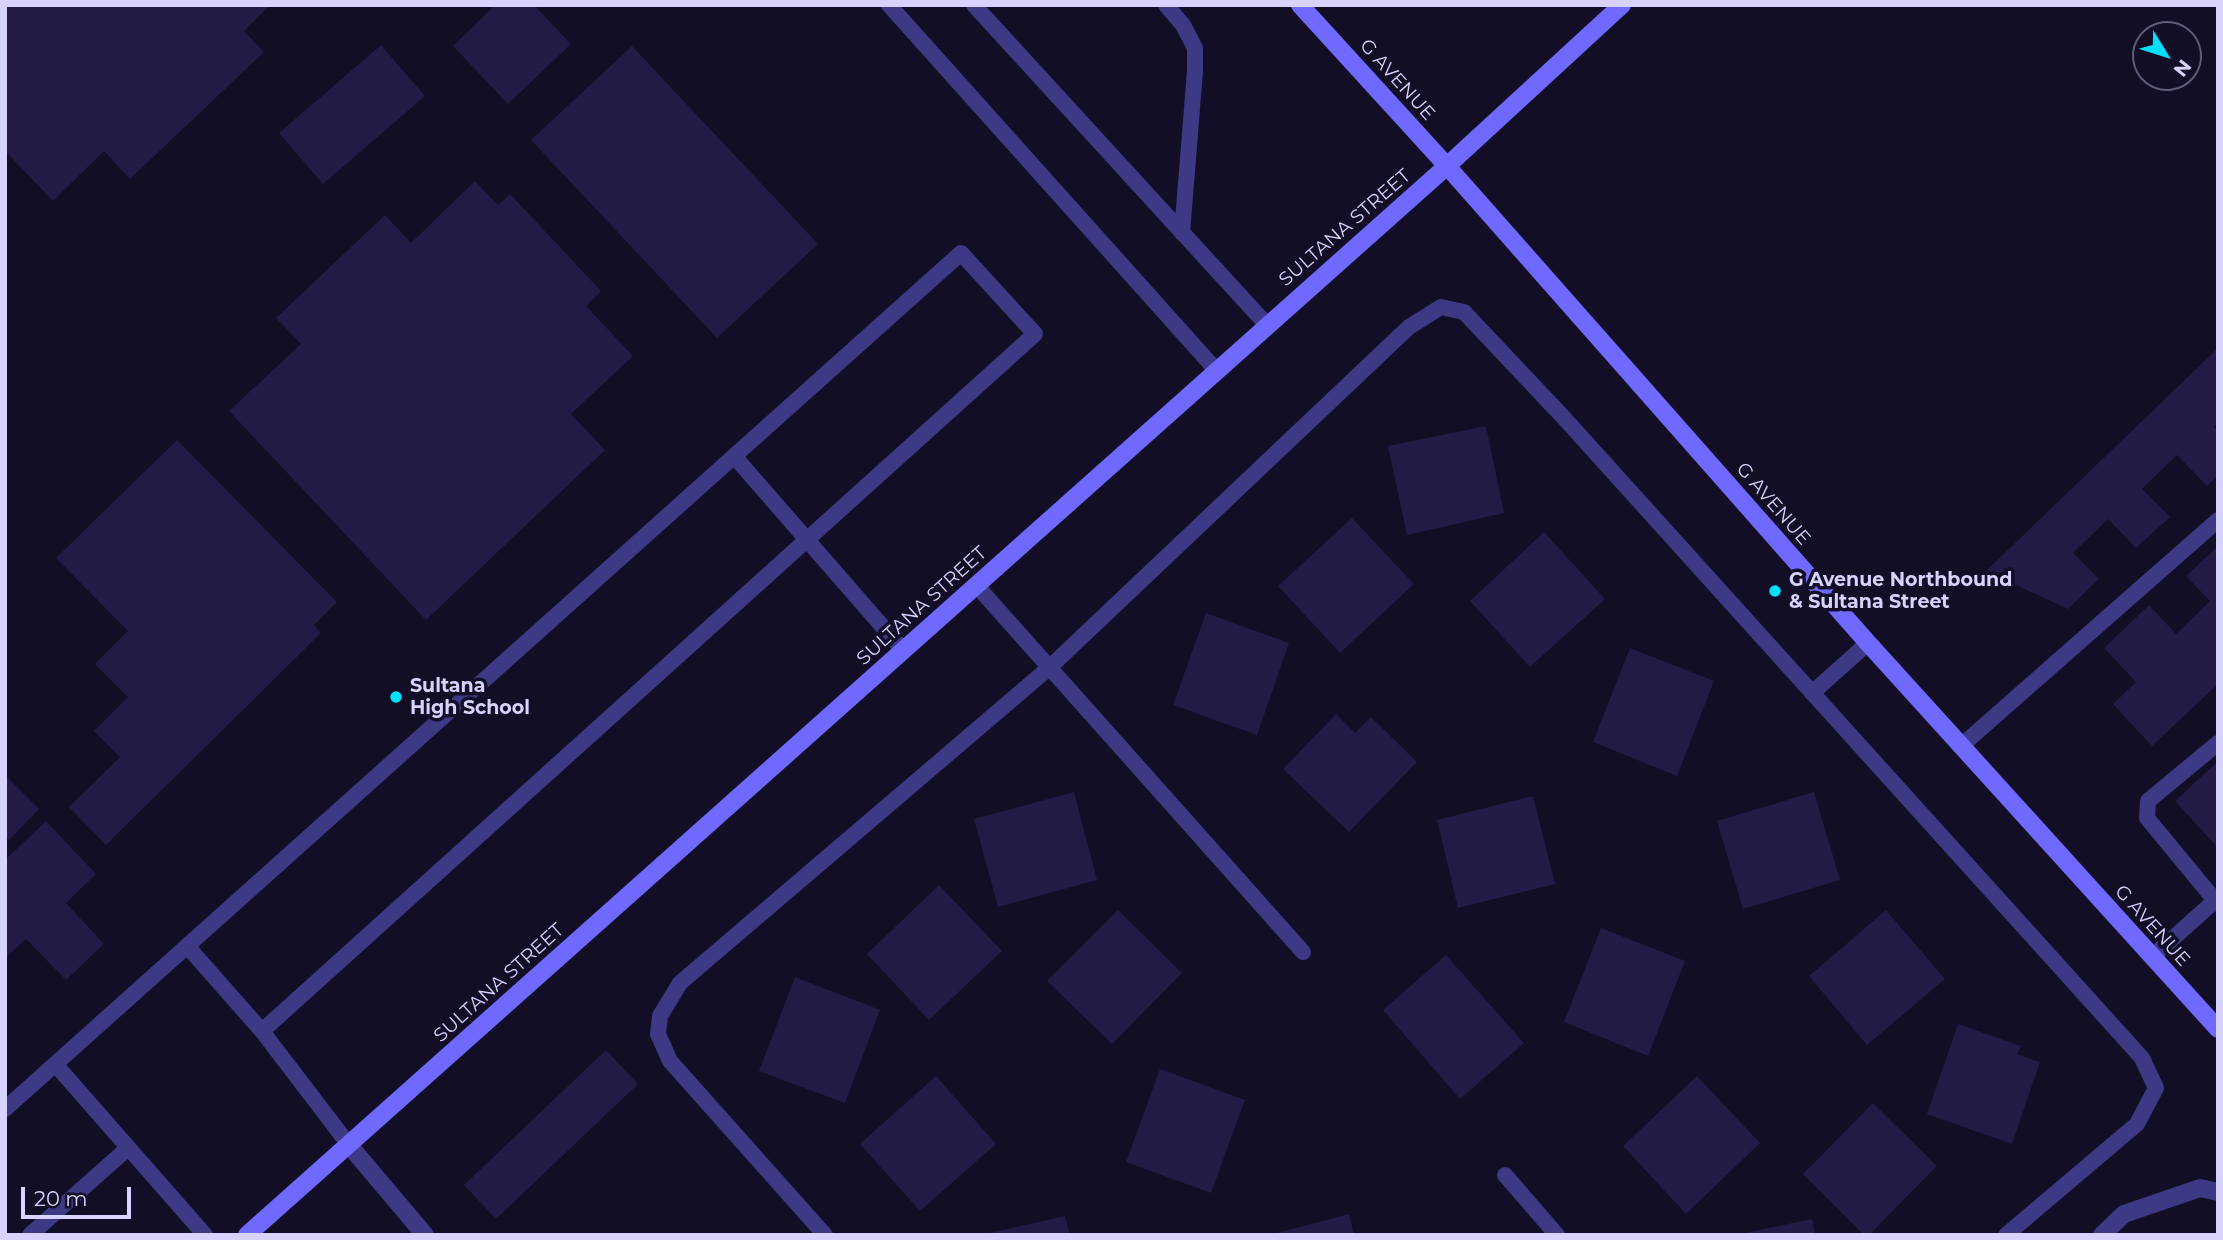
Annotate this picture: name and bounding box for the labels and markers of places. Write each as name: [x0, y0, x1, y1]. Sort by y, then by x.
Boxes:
place label: G Avenue Northbound & Sultana Street: [1789, 569, 2012, 613]
marker: G Avenue Northbound & Sultana Street: [1767, 583, 1783, 599]
place label: Sultana High School: [410, 675, 530, 719]
marker: Sultana High School: [388, 689, 404, 705]

